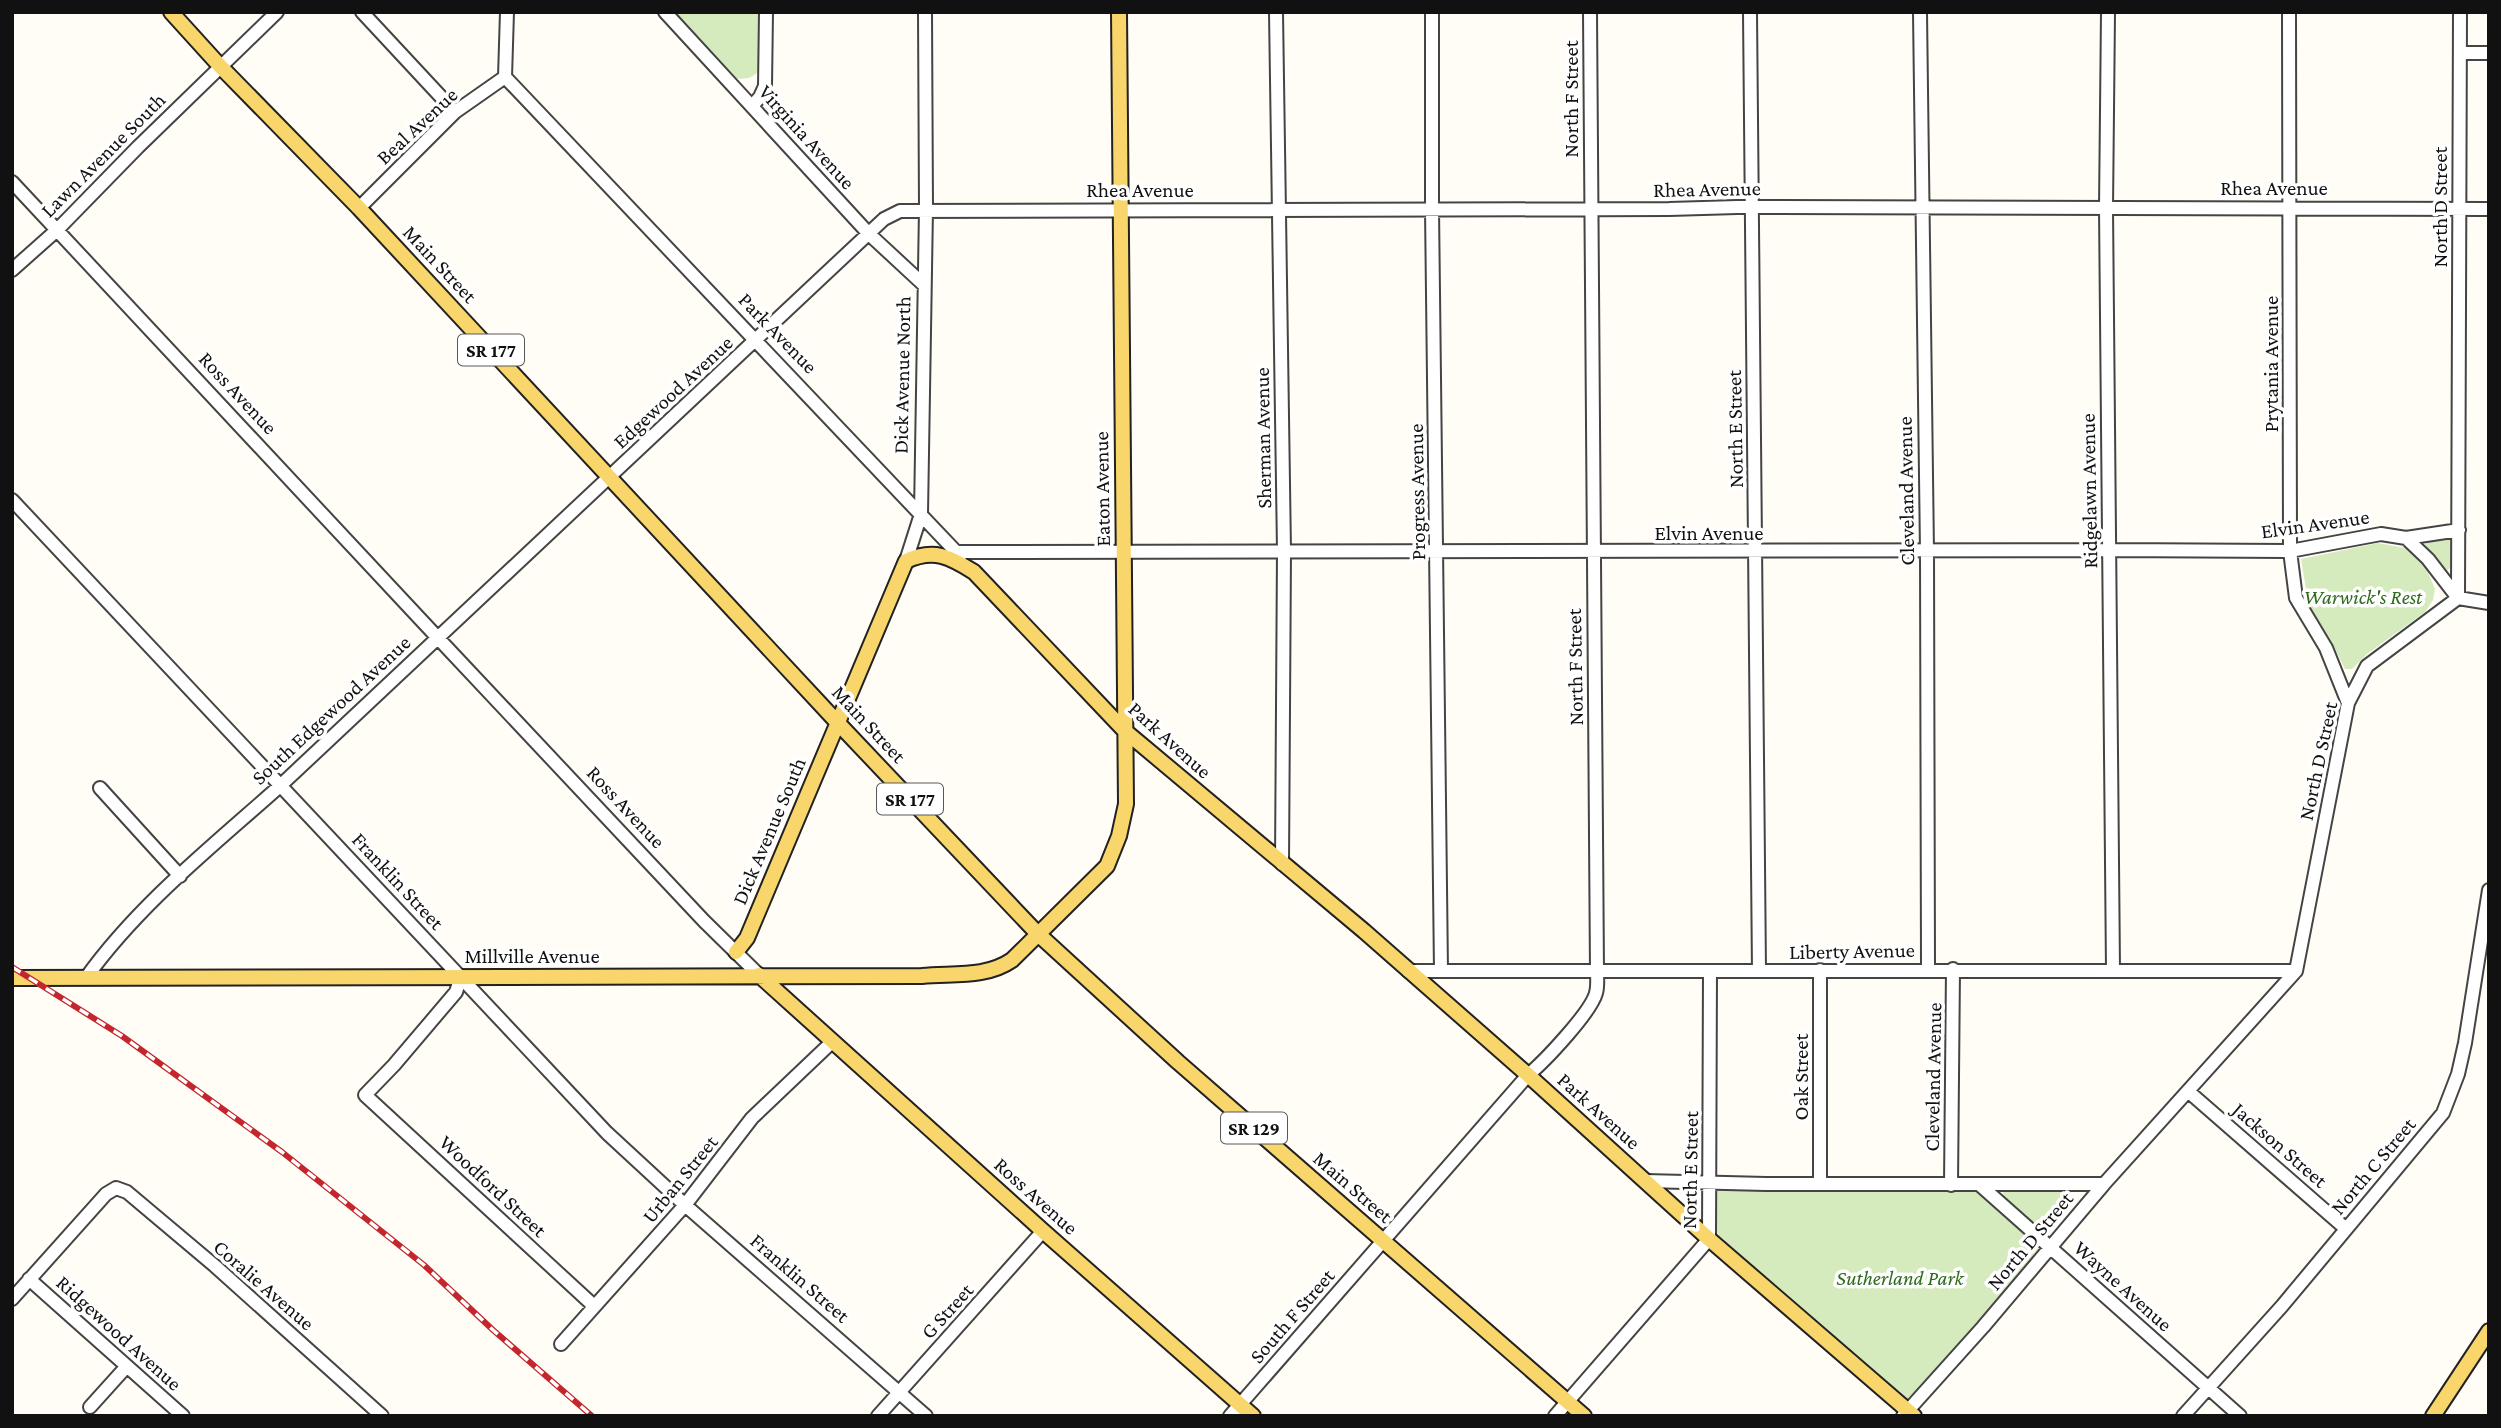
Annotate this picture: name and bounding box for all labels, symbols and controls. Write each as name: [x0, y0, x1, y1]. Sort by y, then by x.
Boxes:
street label: North F Street: [1559, 39, 1583, 158]
street label: Virginia Avenue: [754, 80, 860, 194]
street label: Beal Avenue: [372, 83, 462, 169]
street label: Lawn Avenue South: [36, 88, 170, 222]
street label: North D Street: [2428, 146, 2452, 267]
street label: Rhea Avenue: [1653, 176, 1761, 202]
street label: Rhea Avenue: [2220, 176, 2328, 200]
street label: Rhea Avenue: [1086, 178, 1194, 202]
street label: Main Street: [398, 220, 483, 308]
street label: Park Avenue: [734, 288, 822, 378]
street label: Dick Avenue North: [889, 296, 915, 454]
street label: Prytania Avenue: [2259, 296, 2283, 432]
street label: Edgewood Avenue: [608, 330, 738, 454]
road number: SR 177: [458, 334, 524, 366]
street label: Ross Avenue: [194, 347, 282, 439]
street label: Sherman Avenue: [1250, 367, 1276, 509]
street label: North E Street: [1722, 369, 1748, 488]
street label: Ridgelawn Avenue: [2076, 413, 2102, 569]
street label: Cleveland Avenue: [1893, 416, 1919, 566]
street label: Progress Avenue: [1404, 423, 1430, 561]
street label: Eaton Avenue: [1089, 431, 1115, 547]
street label: Elvin Avenue: [2259, 505, 2371, 543]
street label: Elvin Avenue: [1654, 521, 1764, 545]
park label: Warwick's Rest: [2304, 585, 2423, 609]
street label: North F Street: [1562, 607, 1588, 726]
street label: South Edgewood Avenue: [247, 630, 415, 790]
street label: Main Street: [827, 680, 912, 768]
street label: Park Avenue: [1124, 697, 1216, 783]
street label: North D Street: [2294, 698, 2343, 823]
street label: Dick Avenue South: [727, 754, 811, 908]
street label: Ross Avenue: [582, 761, 670, 853]
road number: SR 177: [877, 784, 943, 814]
street label: Franklin Street: [347, 828, 450, 935]
street label: Liberty Avenue: [1789, 938, 1915, 964]
street label: Millville Avenue: [464, 944, 600, 968]
street label: Cleveland Avenue: [1920, 1002, 1946, 1152]
street label: Oak Street: [1789, 1032, 1813, 1120]
street label: Park Avenue: [1553, 1068, 1645, 1154]
street label: Jackson Street: [2226, 1096, 2333, 1193]
street label: North E Street: [1677, 1110, 1703, 1229]
road number: SR 129: [1221, 1112, 1287, 1144]
street label: North C Street: [2325, 1112, 2421, 1219]
street label: Urban Street: [637, 1129, 723, 1228]
street label: Woodford Street: [434, 1130, 552, 1243]
street label: Main Street: [1308, 1146, 1398, 1229]
street label: Ross Avenue: [989, 1152, 1083, 1240]
street label: North D Street: [1982, 1186, 2079, 1295]
street label: Franklin Street: [745, 1228, 855, 1328]
street label: Coralie Avenue: [209, 1235, 319, 1335]
street label: Wayne Avenue: [2069, 1236, 2177, 1336]
street label: South F Street: [1245, 1263, 1340, 1368]
park label: Sutherland Park: [1836, 1266, 1965, 1290]
street label: Ridgewood Avenue: [51, 1270, 187, 1396]
street label: G Street: [916, 1278, 979, 1344]

